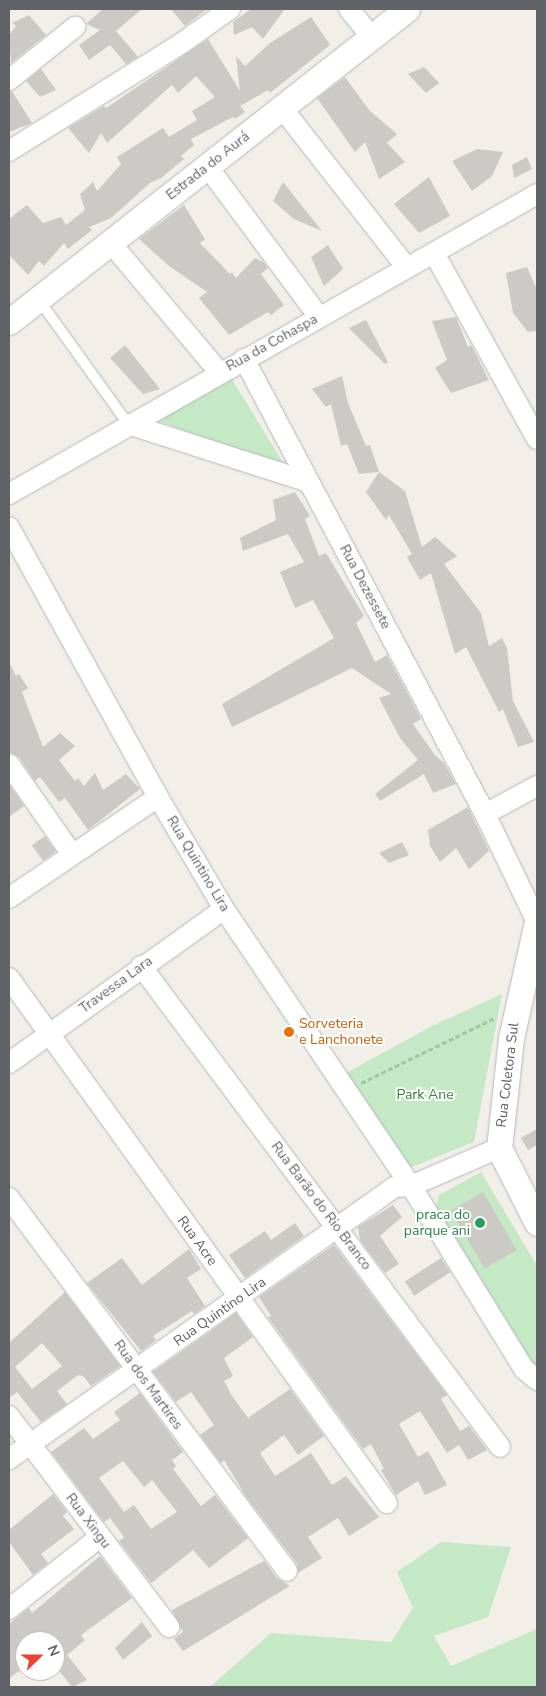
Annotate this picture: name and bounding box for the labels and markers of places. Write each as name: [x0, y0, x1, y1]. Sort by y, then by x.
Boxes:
place label: Sorveteria e Lanchonete: [299, 1016, 383, 1048]
marker: Sorveteria e Lanchonete: [283, 1026, 295, 1038]
place label: praca do parque ani: [404, 1207, 470, 1240]
marker: praca do parque ani: [474, 1217, 486, 1229]

